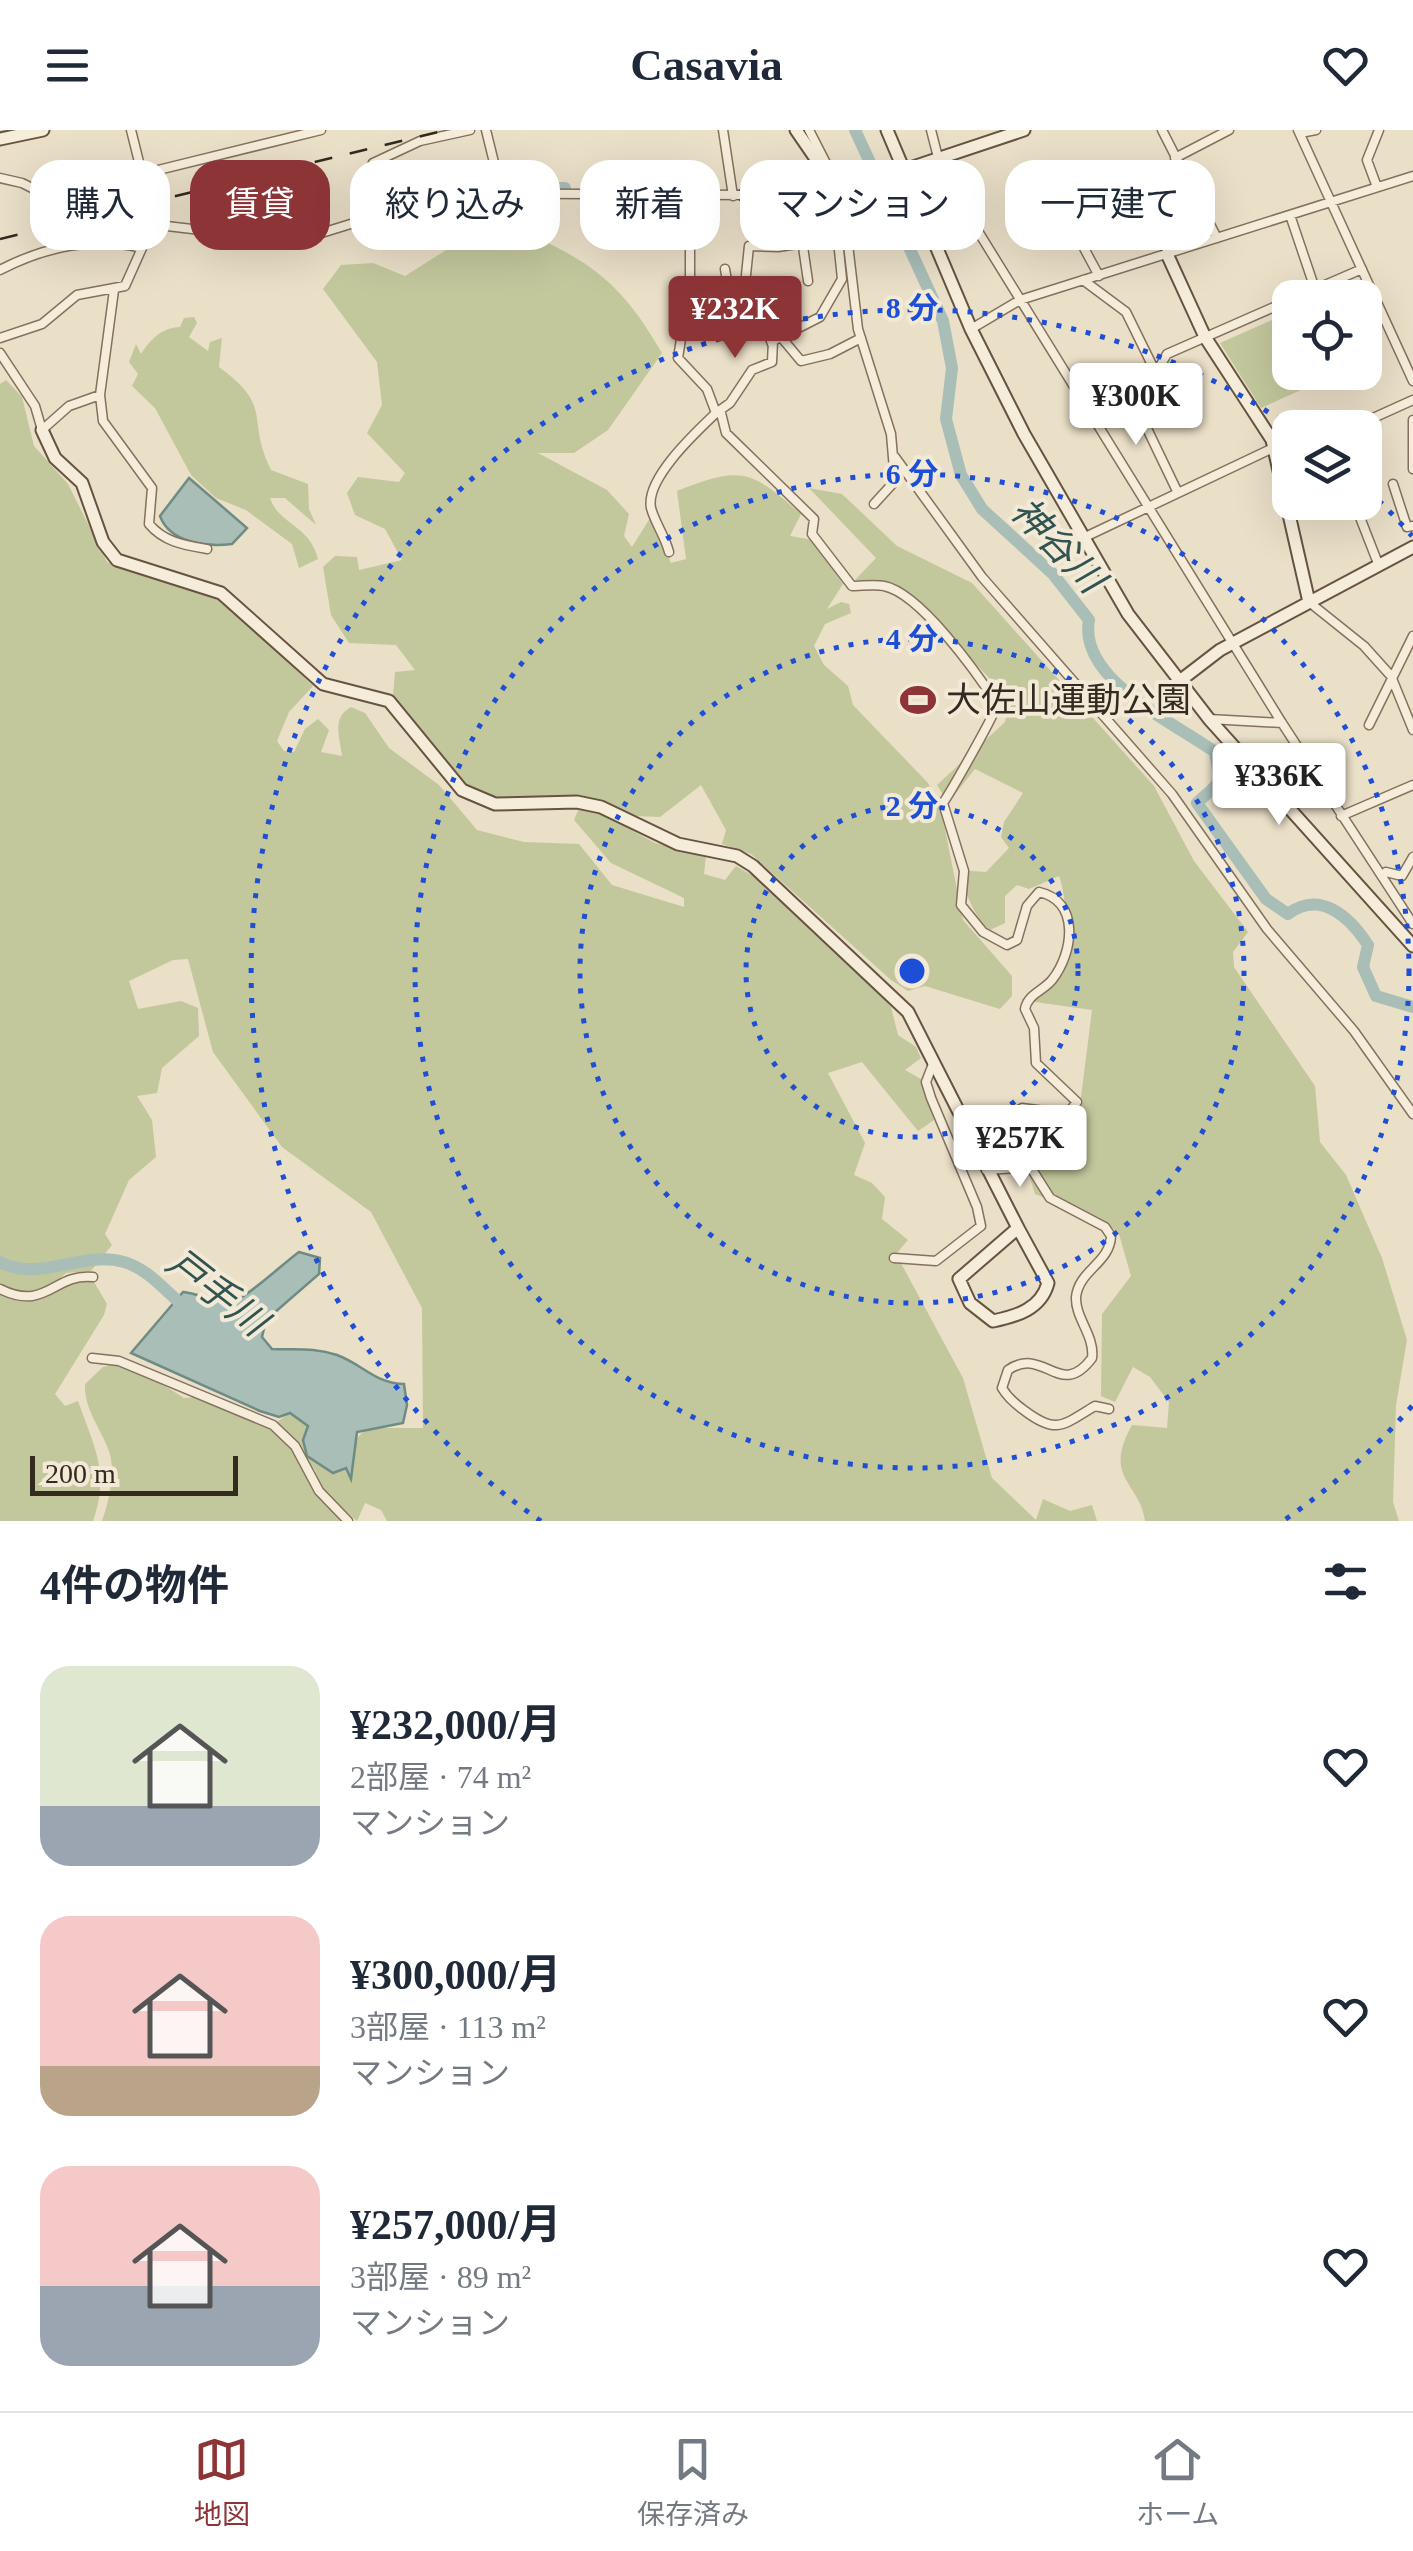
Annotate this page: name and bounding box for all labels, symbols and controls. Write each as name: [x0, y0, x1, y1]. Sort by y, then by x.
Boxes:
icon: menu: [40, 38, 95, 93]
icon: heart: [1318, 38, 1373, 93]
text: Casavia: [630, 40, 783, 90]
chip: 購入: [30, 160, 170, 250]
chip: 賃貸: [190, 160, 330, 250]
chip: 絞り込み: [350, 160, 560, 250]
chip: 新着: [580, 160, 720, 250]
chip: マンション: [740, 160, 985, 250]
chip: 一戸建て: [1005, 160, 1215, 250]
pin: ¥232K: [665, 276, 805, 361]
map controls: [1272, 280, 1382, 520]
button: locate: [1272, 280, 1382, 390]
text: ¥232K: [691, 290, 779, 326]
text: 8 分: [886, 291, 938, 324]
pin: ¥300K: [1066, 363, 1206, 448]
text: ¥300K: [1092, 377, 1180, 413]
button: layers: [1272, 410, 1382, 520]
text: 6 分: [886, 457, 938, 490]
water label: 神谷川: [1003, 489, 1115, 603]
text: 4 分: [886, 622, 938, 655]
sports icon: 大佐山運動公園: [899, 681, 937, 719]
place label: 大佐山運動公園: [946, 681, 1191, 720]
pin: ¥336K: [1209, 743, 1349, 828]
text: ¥336K: [1235, 757, 1323, 793]
text: 2 分: [886, 789, 938, 822]
centre of rings: [894, 953, 930, 989]
pin: ¥257K: [950, 1105, 1090, 1190]
text: ¥257K: [976, 1119, 1064, 1155]
water label: 戸手川: [159, 1240, 278, 1346]
scale bar: [30, 1451, 238, 1496]
text: 200 m: [45, 1458, 116, 1489]
icon: filters: [1318, 1554, 1373, 1609]
text: 4件の物件: [40, 1563, 229, 1609]
text: ¥232,000/月: [350, 1702, 561, 1748]
icon: home: [120, 1706, 240, 1826]
icon: heart: [1318, 1739, 1373, 1794]
text: 2部屋 · 74 m²: [350, 1759, 531, 1795]
text: マンション: [350, 1805, 510, 1841]
text: ¥300,000/月: [350, 1952, 561, 1998]
icon: home: [120, 1956, 240, 2076]
icon: heart: [1318, 1989, 1373, 2044]
text: 3部屋 · 113 m²: [350, 2009, 546, 2045]
text: マンション: [350, 2055, 510, 2091]
text: ¥257,000/月: [350, 2202, 561, 2248]
icon: home: [120, 2206, 240, 2326]
icon: heart: [1318, 2239, 1373, 2294]
text: 3部屋 · 89 m²: [350, 2259, 531, 2295]
text: マンション: [350, 2305, 510, 2341]
tab: 地図: [194, 2432, 250, 2532]
tab: 保存済み: [637, 2432, 749, 2532]
tab: ホーム: [1136, 2432, 1219, 2532]

